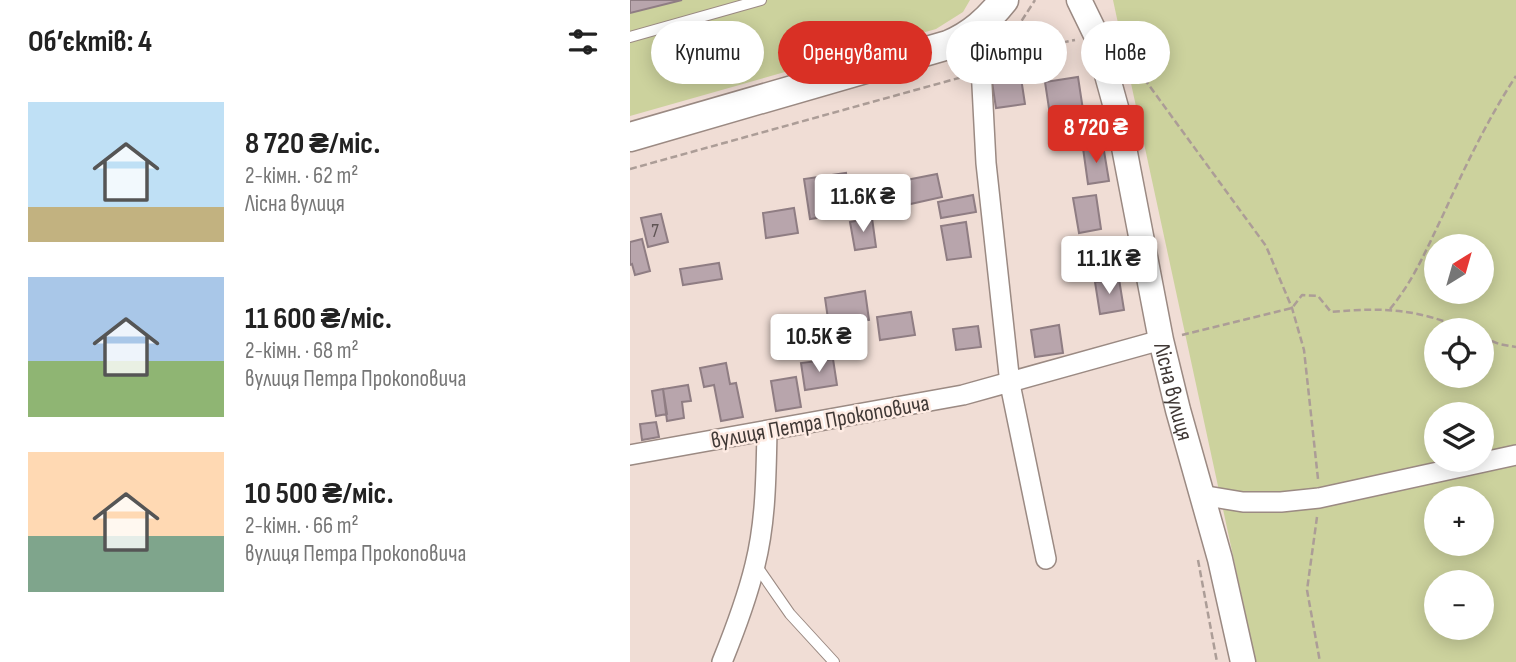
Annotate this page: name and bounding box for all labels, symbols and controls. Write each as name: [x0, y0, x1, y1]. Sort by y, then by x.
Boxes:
chip: Купити: [651, 21, 764, 84]
chip: Орендувати: [778, 21, 932, 84]
chip: Фільтри: [946, 21, 1067, 84]
chip: Нове: [1081, 21, 1170, 84]
icon: filters: [564, 23, 602, 61]
text: Об’єктів: 4: [28, 24, 152, 60]
pin: 8 720 ₴: [1031, 106, 1161, 165]
text: 8 720 ₴: [1064, 114, 1128, 142]
text: 8 720 ₴/міс.: [245, 126, 380, 162]
icon: home: [84, 130, 168, 214]
text: 2-кімн. · 62 m²: [245, 162, 358, 190]
pin: 11.6K ₴: [798, 174, 928, 234]
text: 11.6K ₴: [831, 183, 895, 211]
text: Лісна вулиця: [245, 190, 345, 218]
house number: 7: [651, 220, 659, 243]
north arrow: [1424, 234, 1494, 304]
map controls: [1424, 234, 1494, 640]
pin: 11.1K ₴: [1044, 236, 1174, 296]
text: 11.1K ₴: [1077, 245, 1141, 273]
text: 11 600 ₴/міс.: [245, 301, 392, 337]
icon: home: [84, 305, 168, 389]
pin: 10.5K ₴: [754, 314, 884, 374]
button: locate: [1424, 318, 1494, 388]
text: 10.5K ₴: [786, 323, 852, 351]
text: 2-кімн. · 68 m²: [245, 337, 359, 365]
street label: Лісна вулиця: [1147, 339, 1199, 444]
text: вулиця Петра Прокоповича: [245, 365, 466, 393]
street label: вулиця Петра Прокоповича: [709, 389, 932, 455]
button: layers: [1424, 402, 1494, 472]
text: 10 500 ₴/міс.: [245, 476, 394, 512]
icon: home: [84, 480, 168, 564]
button: +: [1424, 486, 1494, 556]
text: 2-кімн. · 66 m²: [245, 512, 359, 540]
text: вулиця Петра Прокоповича: [245, 540, 466, 568]
button: −: [1424, 570, 1494, 640]

